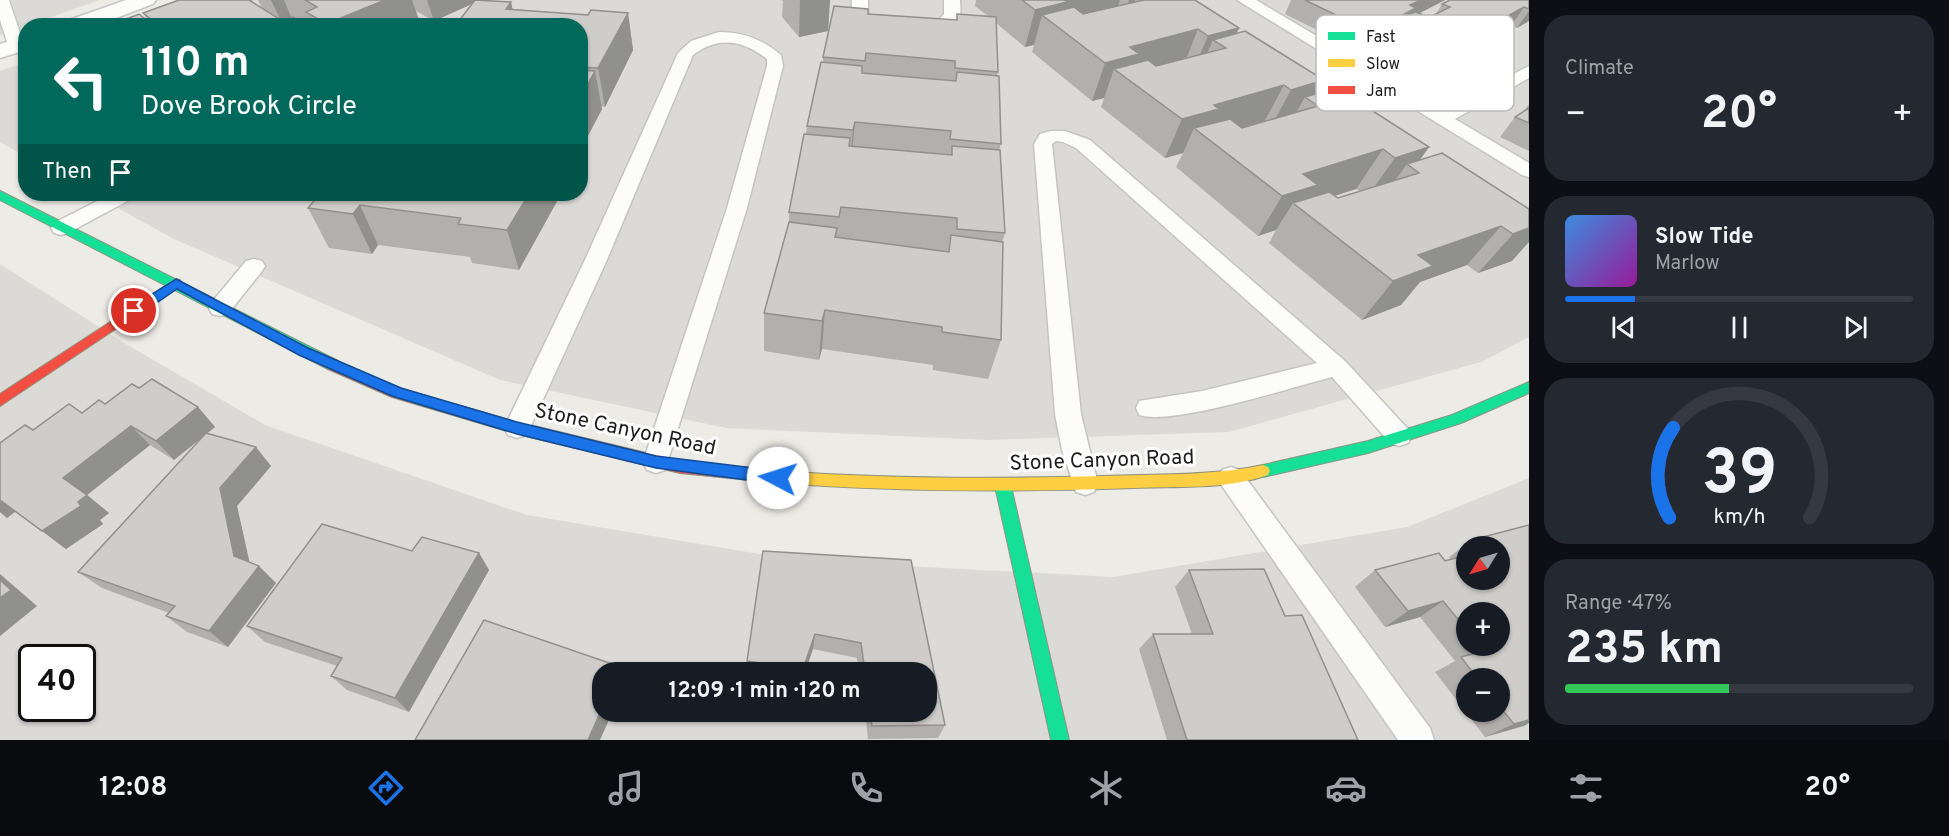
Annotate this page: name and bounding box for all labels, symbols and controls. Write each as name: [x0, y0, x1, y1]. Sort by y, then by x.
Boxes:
legend: [1316, 15, 1514, 111]
text: Fast: [1366, 28, 1396, 48]
text: 110 m: [141, 38, 250, 91]
icon: left: [42, 42, 120, 120]
text: Slow: [1366, 55, 1400, 75]
text: Climate: [1565, 56, 1634, 82]
text: Jam: [1366, 82, 1397, 102]
text: 20°: [1701, 87, 1777, 144]
text: Dove Brook Circle: [141, 90, 357, 124]
text: −: [1565, 95, 1586, 137]
text: +: [1892, 95, 1913, 137]
icon: arrive: [104, 156, 137, 189]
text: Then: [42, 159, 92, 186]
text: Slow Tide: [1655, 224, 1754, 251]
text: Marlow: [1655, 251, 1719, 277]
pin: [108, 285, 159, 336]
icon: arrive: [117, 294, 150, 327]
icon: previous: [1607, 311, 1640, 344]
icon: pause: [1723, 311, 1756, 344]
icon: next: [1839, 311, 1872, 344]
street label: Stone Canyon Road: [532, 398, 718, 462]
text: 39: [1701, 437, 1777, 516]
street label: Stone Canyon Road: [1009, 444, 1195, 478]
position arrow: [746, 446, 810, 510]
text: km/h: [1713, 504, 1765, 531]
north arrow: [1456, 536, 1510, 590]
map controls: [1456, 536, 1510, 722]
text: Range · 47%: [1565, 591, 1672, 617]
button: +: [1456, 602, 1510, 656]
text: 235 km: [1565, 622, 1723, 679]
speed limit sign: 40: [18, 644, 96, 722]
button: −: [1456, 668, 1510, 722]
text: 12:09 · 1 min · 120 m: [669, 678, 860, 705]
icon: directions: [365, 767, 407, 809]
icon: music: [605, 767, 647, 809]
icon: phone: [845, 767, 887, 809]
icon: climate: [1085, 767, 1127, 809]
icon: car: [1325, 767, 1367, 809]
icon: filters: [1565, 767, 1607, 809]
text: 12:08: [99, 771, 168, 805]
text: 20°: [1805, 771, 1850, 805]

